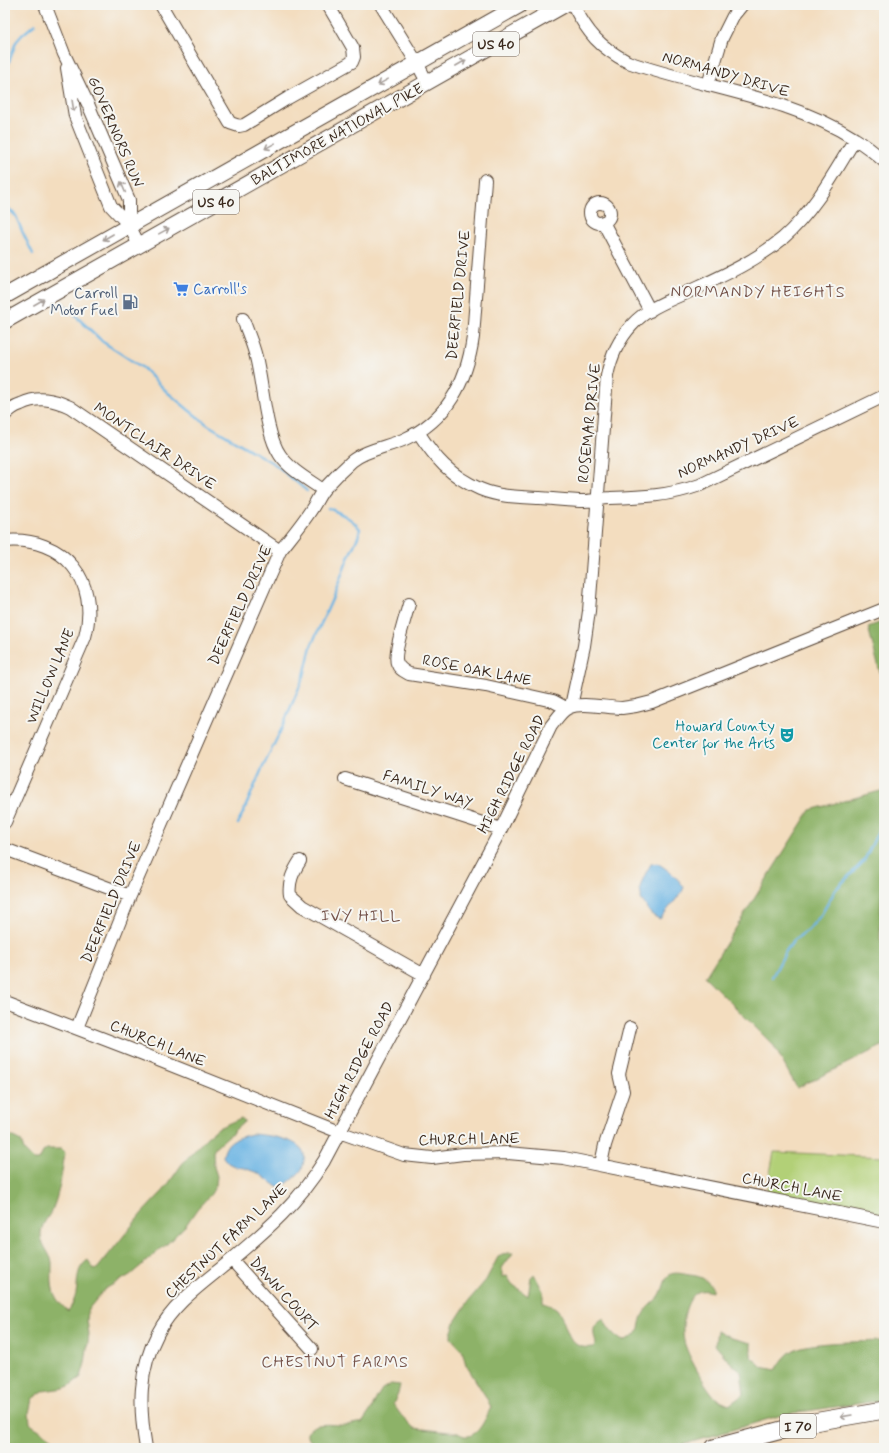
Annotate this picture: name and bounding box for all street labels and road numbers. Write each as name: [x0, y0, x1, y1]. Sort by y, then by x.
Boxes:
road number: US 40: [473, 32, 519, 56]
street label: NORMANDY DRIVE: [660, 47, 792, 103]
street label: GOVERNORS RUN: [83, 74, 148, 191]
street label: BALTIMORE NATIONAL PIKE: [248, 79, 428, 191]
road number: US 40: [193, 190, 239, 214]
street label: DEERFIELD DRIVE: [442, 229, 476, 361]
street label: ROSEMAR DRIVE: [574, 362, 606, 484]
street label: MONTCLAIR DRIVE: [89, 398, 220, 495]
street label: NORMANDY DRIVE: [674, 412, 803, 484]
street label: DEERFIELD DRIVE: [204, 542, 278, 669]
street label: WILLOW LANE: [22, 625, 80, 727]
street label: ROSE OAK LANE: [421, 651, 533, 691]
street label: HIGH RIDGE ROAD: [473, 712, 550, 837]
street label: FAMILY WAY: [380, 766, 475, 814]
street label: DEERFIELD DRIVE: [77, 838, 147, 966]
street label: HIGH RIDGE ROAD: [320, 998, 399, 1123]
street label: CHURCH LANE: [107, 1016, 209, 1072]
street label: CHURCH LANE: [418, 1129, 520, 1151]
street label: CHURCH LANE: [740, 1168, 844, 1208]
street label: CHESTNUT FARM LANE: [161, 1179, 292, 1304]
street label: DAWN COURT: [244, 1253, 322, 1336]
road number: I 70: [780, 1414, 816, 1438]

